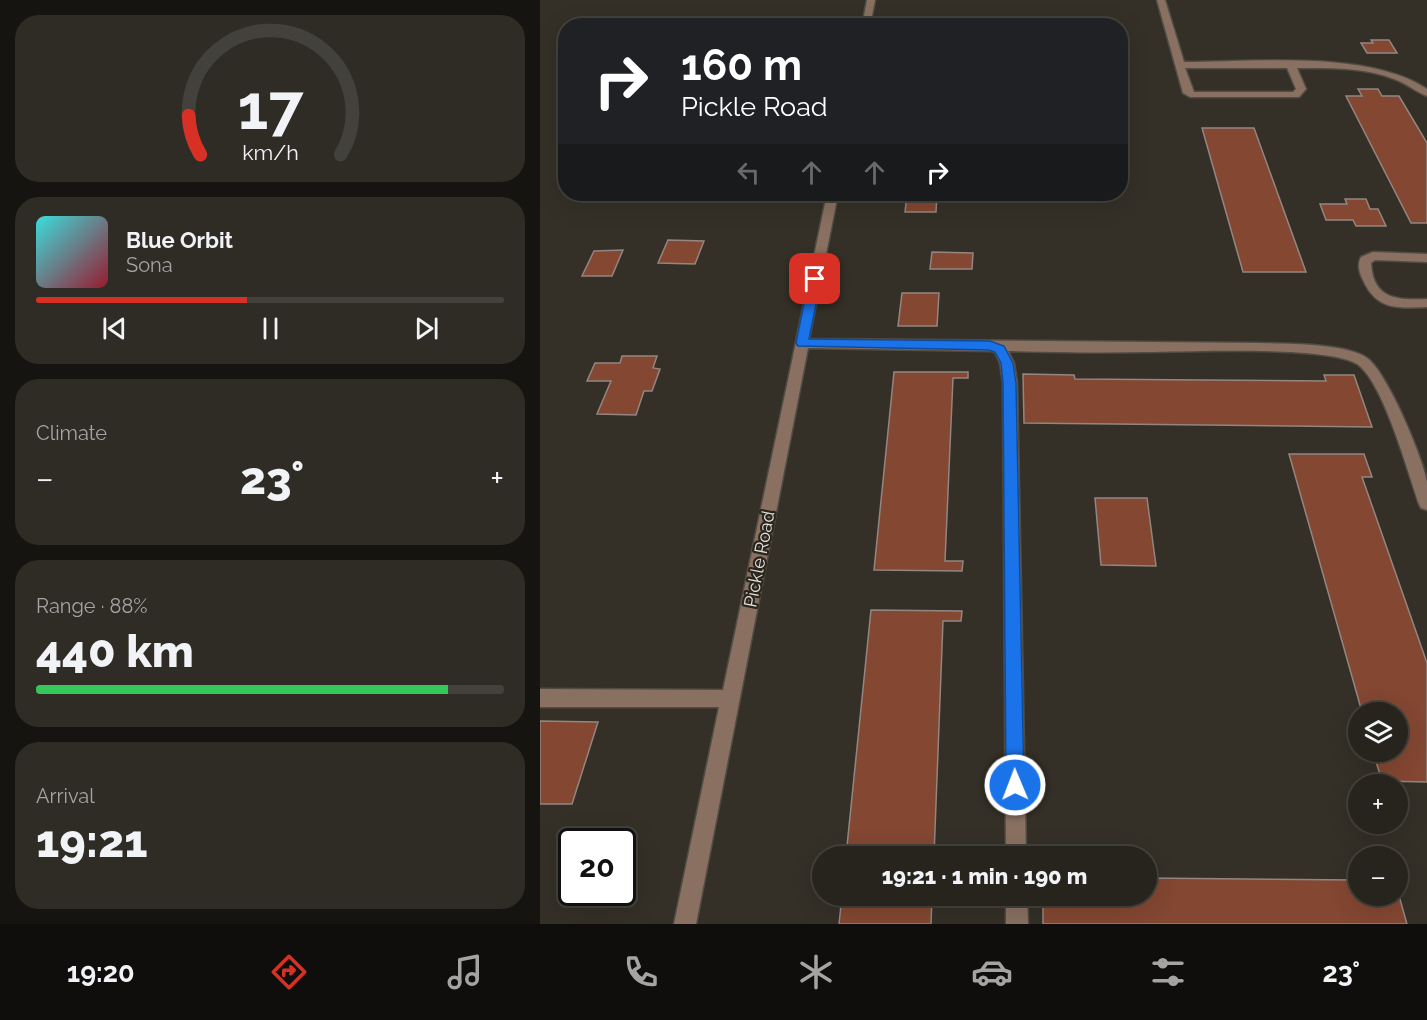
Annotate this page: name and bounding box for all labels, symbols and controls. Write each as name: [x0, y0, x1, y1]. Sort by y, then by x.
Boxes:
text: 160 m: [681, 41, 802, 90]
icon: right: [582, 42, 660, 120]
text: 17: [237, 71, 304, 145]
text: Pickle Road: [681, 91, 828, 122]
text: km/h: [242, 141, 298, 166]
icon: left: [732, 156, 765, 189]
icon: ahead: [795, 156, 828, 189]
icon: ahead: [858, 156, 891, 189]
icon: right: [921, 156, 954, 189]
text: Blue Orbit: [126, 227, 233, 253]
text: Sona: [126, 253, 173, 277]
pin: [789, 253, 840, 304]
icon: arrive: [798, 262, 831, 295]
icon: previous: [98, 312, 131, 345]
icon: pause: [254, 312, 287, 345]
icon: next: [410, 312, 443, 345]
text: Climate: [36, 421, 107, 445]
text: 23°: [240, 452, 304, 505]
text: −: [36, 459, 54, 498]
text: +: [490, 459, 504, 498]
street label: Pickle Road: [739, 509, 779, 609]
text: Range · 88%: [36, 594, 148, 618]
text: 440 km: [36, 625, 194, 678]
map controls: [1348, 702, 1408, 906]
button: layers: [1348, 702, 1408, 762]
position arrow: [983, 753, 1047, 817]
button: +: [1348, 774, 1408, 834]
text: Arrival: [36, 784, 95, 808]
text: 19:21: [36, 815, 148, 868]
speed limit sign: 20: [558, 828, 636, 906]
button: −: [1348, 846, 1408, 906]
text: 19:21 · 1 min · 190 m: [882, 863, 1087, 889]
icon: directions: [268, 951, 310, 993]
icon: music: [444, 951, 486, 993]
icon: phone: [620, 951, 662, 993]
icon: climate: [795, 951, 837, 993]
icon: car: [971, 951, 1013, 993]
icon: filters: [1147, 951, 1189, 993]
text: 19:20: [67, 957, 135, 988]
text: 23°: [1322, 957, 1360, 988]

